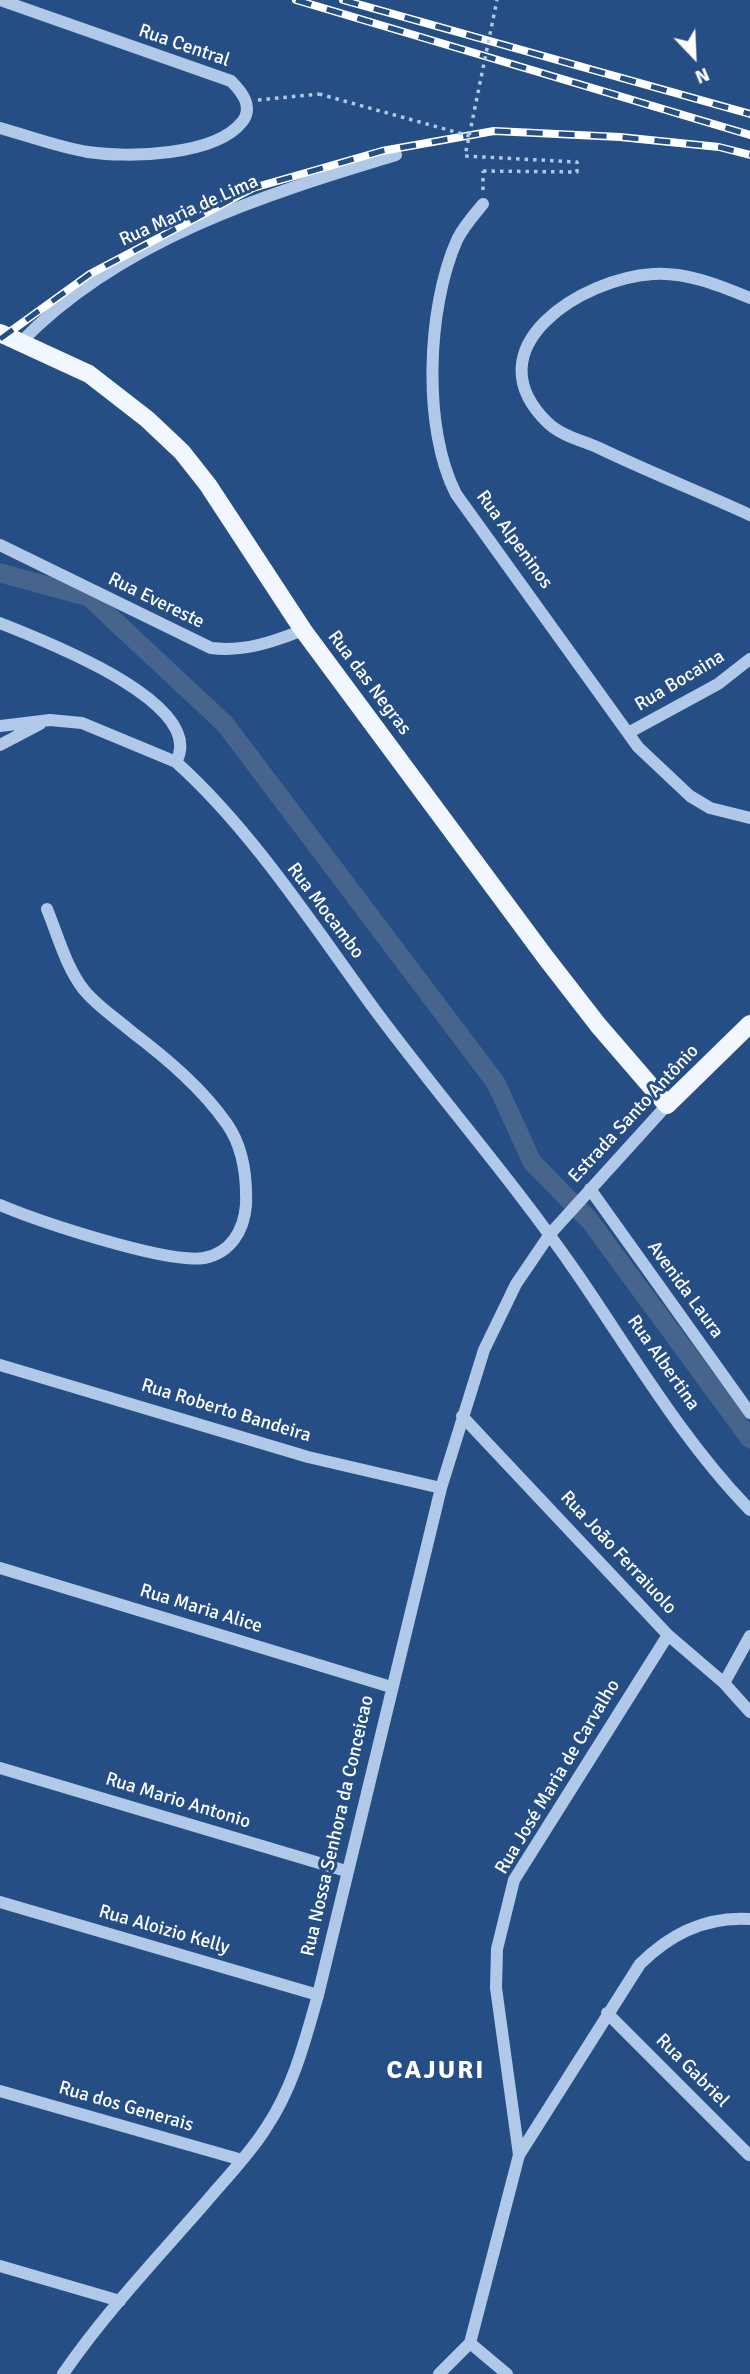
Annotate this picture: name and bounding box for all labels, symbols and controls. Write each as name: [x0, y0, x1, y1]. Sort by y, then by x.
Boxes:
street label: Rua Central: [135, 20, 233, 72]
north arrow: [659, 21, 729, 91]
text: N: [691, 62, 713, 89]
street label: Rua Maria de Lima: [116, 170, 262, 252]
street label: Rua Alpeninos: [471, 486, 557, 594]
street label: Rua Evereste: [104, 568, 208, 634]
street label: Rua das Negras: [322, 626, 416, 740]
street label: Rua Bocaina: [631, 645, 729, 717]
street label: Rua Mocambo: [282, 859, 368, 963]
street label: Estrada Santo Antônio: [564, 1040, 704, 1188]
street label: Avenida Laura: [642, 1237, 728, 1343]
street label: Rua Albertina: [622, 1311, 704, 1415]
street label: Rua Roberto Bandeira: [138, 1374, 314, 1448]
street label: Rua João Ferraiuolo: [555, 1487, 681, 1619]
street label: Rua Maria Alice: [137, 1580, 265, 1638]
street label: Rua José Maria de Carvalho: [491, 1675, 625, 1879]
street label: Rua Nossa Senhora da Conceicao: [297, 1693, 379, 1959]
street label: Rua Mario Antonio: [103, 1768, 253, 1834]
street label: Rua Aloizio Kelly: [96, 1900, 232, 1960]
street label: Rua Gabriel: [650, 2029, 734, 2113]
district label: CAJURI: [387, 2055, 485, 2087]
street label: Rua dos Generais: [56, 2077, 196, 2137]

